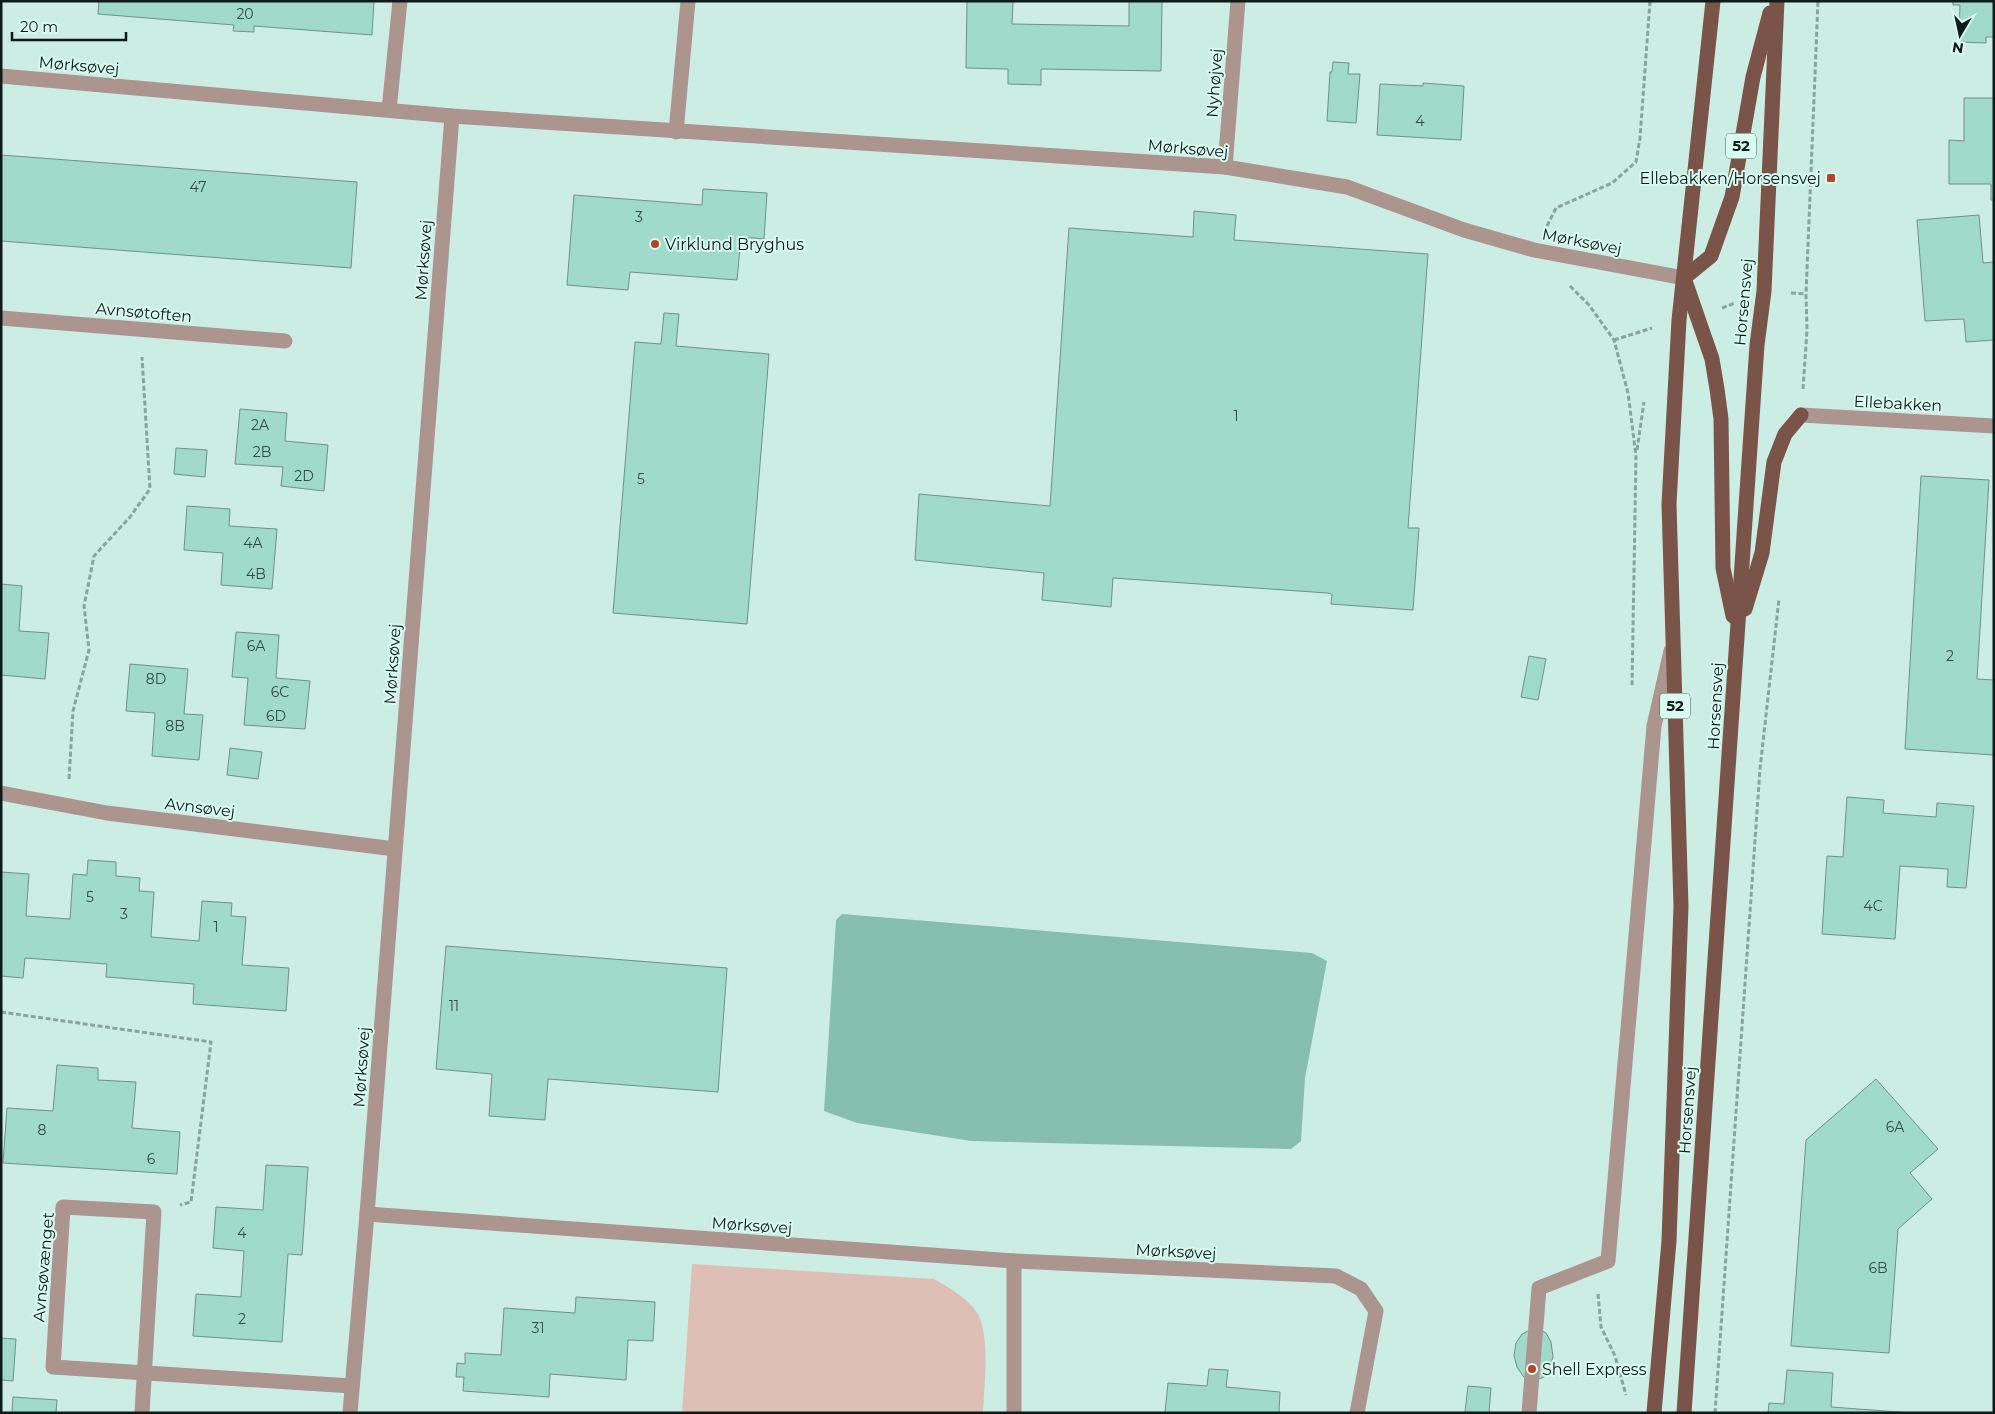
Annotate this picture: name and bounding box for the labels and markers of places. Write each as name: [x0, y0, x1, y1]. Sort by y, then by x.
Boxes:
place label: Ellebakken/Horsensvej: [1639, 169, 1821, 188]
marker: Ellebakken/Horsensvej: [1825, 172, 1837, 184]
place label: Virklund Bryghus: [665, 235, 804, 254]
marker: Virklund Bryghus: [649, 238, 661, 250]
place label: Shell Express: [1542, 1360, 1647, 1379]
marker: Shell Express: [1526, 1363, 1538, 1375]

